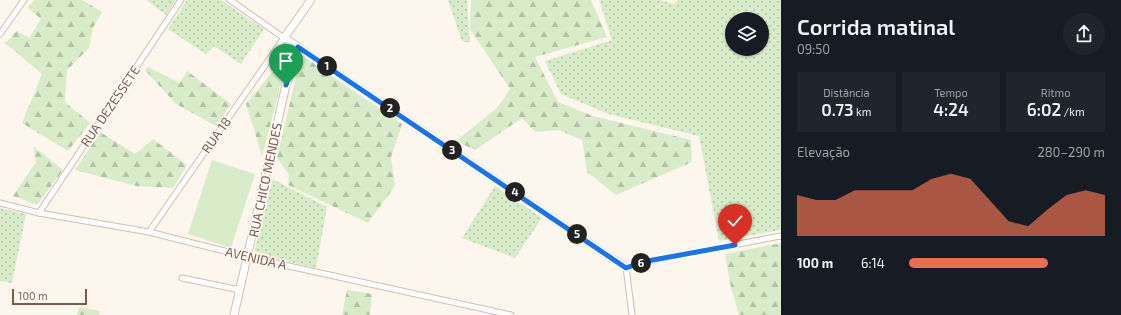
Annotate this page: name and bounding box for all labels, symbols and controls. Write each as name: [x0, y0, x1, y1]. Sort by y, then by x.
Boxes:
map controls: [725, 12, 769, 56]
button: layers: [725, 12, 769, 56]
text: Corrida matinal: [797, 13, 955, 39]
button: share: [1063, 13, 1105, 55]
text: 09:50: [797, 41, 830, 57]
pin: [269, 44, 303, 85]
icon: arrive: [275, 50, 297, 72]
pin: 1: [317, 56, 337, 76]
text: 1: [325, 59, 329, 72]
street label: RUA DEZESSETE: [77, 62, 143, 150]
text: Distância: [823, 86, 870, 99]
text: Tempo: [934, 86, 968, 99]
text: Ritmo: [1041, 86, 1070, 99]
pin: 2: [380, 98, 400, 118]
text: 0.73: [821, 99, 854, 119]
text: 4:24: [933, 99, 969, 119]
text: 6:02: [1027, 99, 1061, 119]
text: 2: [387, 101, 393, 114]
text: km: [854, 105, 871, 118]
text: /km: [1061, 105, 1085, 118]
street label: RUA 18: [198, 114, 234, 156]
street label: RUA CHICO MENDES: [245, 121, 285, 239]
pin: 3: [442, 140, 462, 160]
text: 3: [449, 143, 455, 156]
text: Elevação: [797, 144, 850, 160]
text: 280–290 m: [1037, 144, 1105, 160]
pin: 4: [505, 182, 525, 202]
text: 4: [511, 185, 519, 198]
pin: [718, 204, 752, 245]
icon: check: [724, 210, 746, 232]
pin: 5: [567, 224, 587, 244]
text: 5: [574, 227, 580, 240]
street label: AVENIDA A: [224, 243, 288, 273]
pin: 6: [631, 253, 651, 273]
text: 100 m: [797, 255, 833, 271]
text: 6:14: [861, 255, 885, 271]
text: 6: [638, 256, 644, 269]
scale bar: [12, 287, 87, 306]
text: 100 m: [18, 289, 48, 302]

